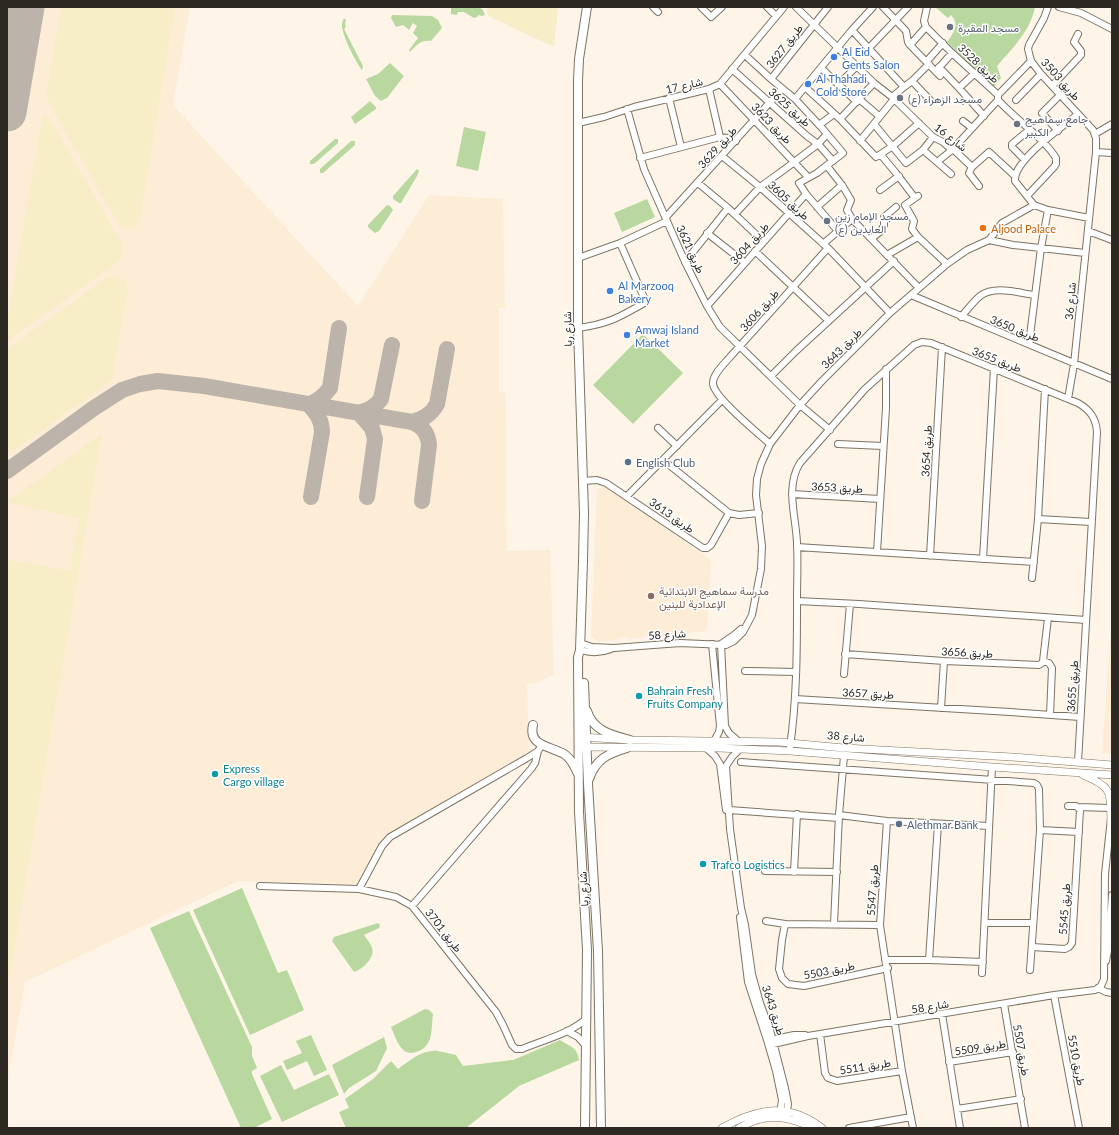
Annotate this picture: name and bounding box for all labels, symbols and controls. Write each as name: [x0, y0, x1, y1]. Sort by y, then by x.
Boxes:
place label: مسجد المقبرة: [958, 21, 1019, 35]
street label: طريق 3627: [763, 22, 806, 71]
marker: مسجد المقبرة: [945, 22, 955, 32]
street label: طريق 3528: [955, 41, 1002, 86]
place label: Al Eid Gents Salon: [842, 45, 900, 71]
marker: Al Eid Gents Salon: [829, 52, 839, 62]
street label: طريق 3503: [1038, 55, 1083, 103]
place label: Al Thahadi Cold Store: [816, 72, 867, 98]
street label: شارع 17: [664, 74, 705, 98]
marker: Al Thahadi Cold Store: [803, 79, 813, 89]
street label: طريق 3625: [766, 85, 814, 130]
place label: مسجد الزهراء (ع): [908, 92, 982, 107]
marker: مسجد الزهراء (ع): [895, 93, 905, 103]
street label: طريق 3623: [749, 100, 795, 147]
place label: جامع سماهيج الكبير: [1024, 112, 1088, 139]
marker: جامع سماهيج الكبير: [1012, 119, 1022, 129]
street label: شارع 16: [931, 120, 970, 156]
street label: طريق 3629: [695, 123, 740, 171]
street label: طريق 3605: [765, 178, 812, 223]
place label: مسجد الإمام زين العابدين (ع): [835, 209, 909, 237]
marker: مسجد الإمام زين العابدين (ع): [822, 216, 832, 226]
street label: طريق 3604: [727, 219, 772, 267]
place label: Aljood Palace: [991, 222, 1056, 235]
street label: طريق 3621: [673, 223, 708, 276]
marker: Aljood Palace: [978, 223, 988, 233]
place label: Al Marzooq Bakery: [618, 279, 674, 305]
street label: شارع 36: [1062, 281, 1080, 321]
marker: Al Marzooq Bakery: [605, 286, 615, 296]
street label: طريق 3606: [737, 286, 782, 334]
street label: شارع ريا: [560, 311, 576, 347]
street label: طريق 3650: [988, 312, 1041, 345]
place label: Amwaj Island Market: [635, 323, 699, 349]
street label: طريق 3643: [818, 325, 865, 372]
marker: Amwaj Island Market: [622, 330, 632, 340]
street label: طريق 3655: [970, 344, 1023, 375]
street label: طريق 3654: [918, 425, 935, 477]
place label: English Club: [636, 456, 695, 469]
marker: English Club: [623, 457, 633, 467]
street label: طريق 3653: [811, 479, 863, 496]
street label: طريق 3613: [647, 495, 697, 536]
place label: مدرسة سماهيج الابتدائية الإعدادية للبنين: [659, 584, 769, 611]
marker: مدرسة سماهيج الابتدائية الإعدادية للبنين: [646, 591, 656, 601]
street label: شارع 58: [648, 626, 687, 644]
street label: طريق 3656: [941, 644, 993, 661]
street label: طريق 3655: [1064, 660, 1081, 712]
place label: Bahrain Fresh Fruits Company: [647, 684, 723, 710]
street label: طريق 3657: [842, 685, 894, 702]
marker: Bahrain Fresh Fruits Company: [634, 691, 644, 701]
street label: شارع 38: [827, 728, 866, 746]
place label: Express Cargo village: [223, 762, 285, 788]
marker: Express Cargo village: [210, 769, 220, 779]
place label: Alethmar Bank: [907, 818, 979, 831]
marker: Alethmar Bank: [894, 819, 904, 829]
place label: Trafco Logistics: [711, 858, 785, 871]
marker: Trafco Logistics: [698, 859, 708, 869]
street label: طريق 5547: [864, 864, 881, 916]
street label: شارع ريا: [576, 871, 592, 907]
street label: طريق 5545: [1056, 883, 1073, 935]
street label: طريق 3701: [422, 906, 465, 955]
street label: طريق 5503: [802, 959, 856, 982]
street label: طريق 3643: [759, 983, 788, 1037]
street label: شارع 58: [910, 997, 950, 1017]
street label: طريق 5507: [1010, 1023, 1033, 1077]
street label: طريق 5510: [1065, 1033, 1088, 1087]
street label: طريق 5509: [953, 1037, 1007, 1058]
street label: طريق 5511: [838, 1056, 892, 1077]

